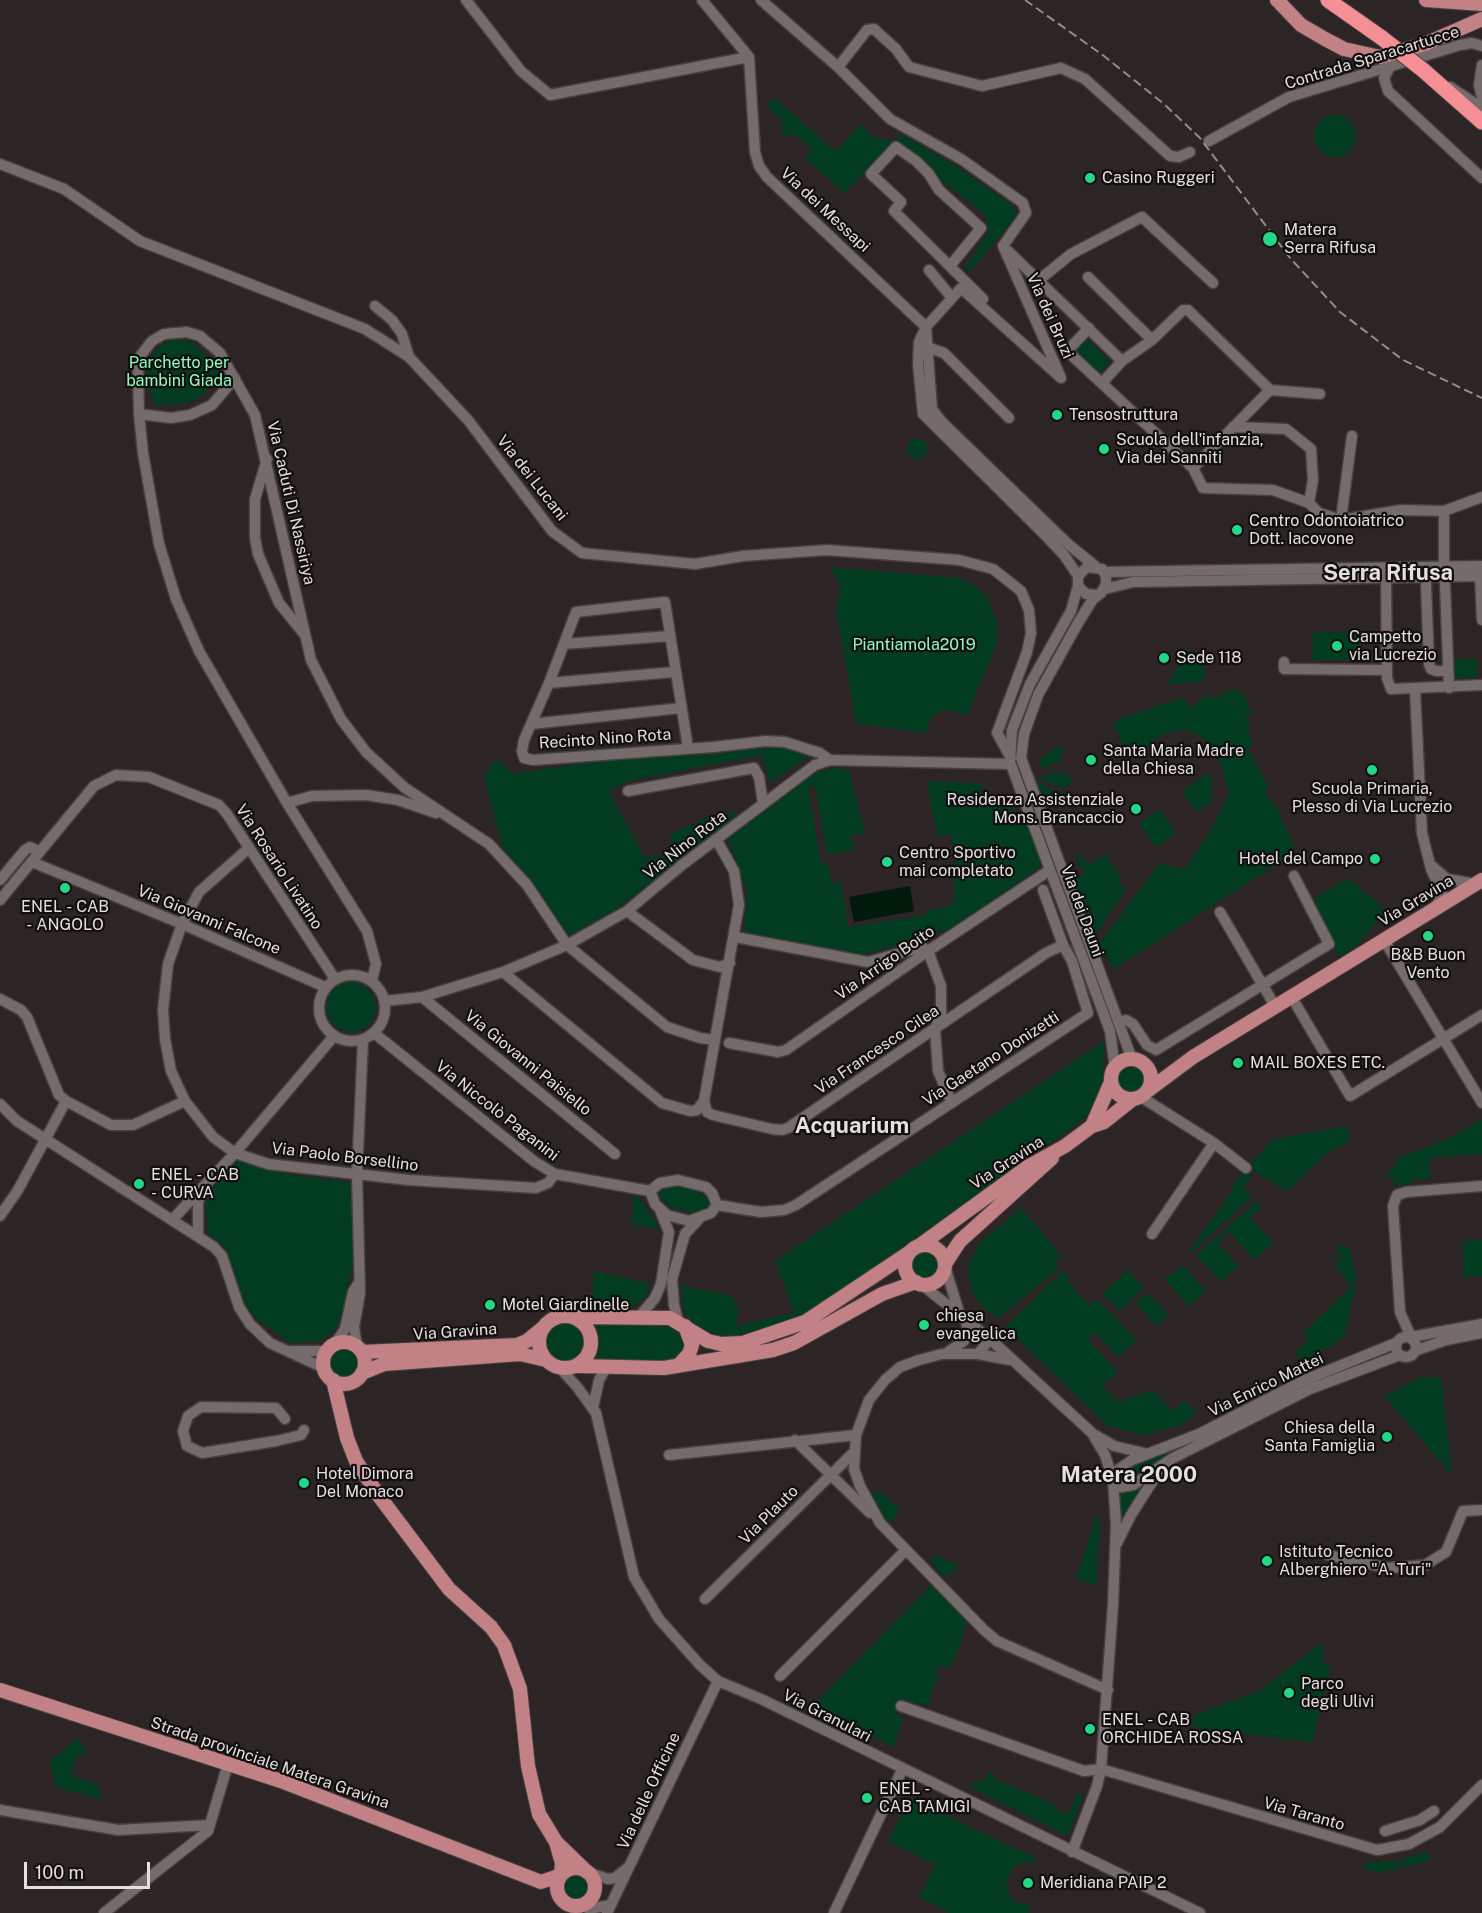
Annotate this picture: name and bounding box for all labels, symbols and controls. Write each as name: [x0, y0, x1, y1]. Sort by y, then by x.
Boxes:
street label: Contrada Sparacartucce: [1283, 22, 1461, 94]
street label: Via dei Messapi: [776, 164, 874, 256]
place label: Casino Ruggeri: [1102, 168, 1215, 188]
marker: Casino Ruggeri: [1083, 171, 1097, 185]
place label: Matera Serra Rifusa: [1284, 220, 1376, 258]
marker: Matera Serra Rifusa: [1261, 230, 1279, 248]
street label: Via dei Bruzi: [1023, 270, 1077, 362]
park label: Parchetto per bambini Giada: [126, 353, 232, 391]
place label: Tensostruttura: [1069, 405, 1178, 425]
marker: Tensostruttura: [1050, 408, 1064, 422]
street label: Via Caduti Di Nassiriya: [263, 419, 319, 587]
place label: Scuola dell'infanzia, Via dei Sanniti: [1116, 430, 1264, 468]
street label: Via dei Lucani: [493, 431, 571, 525]
marker: Scuola dell'infanzia, Via dei Sanniti: [1097, 442, 1111, 456]
place label: Centro Odontoiatrico Dott. Iacovone: [1249, 511, 1404, 549]
marker: Centro Odontoiatrico Dott. Iacovone: [1230, 523, 1244, 537]
district label: Serra Rifusa: [1323, 560, 1453, 586]
place label: Campetto via Lucrezio: [1349, 627, 1437, 665]
park label: Piantiamola2019: [852, 635, 976, 655]
marker: Campetto via Lucrezio: [1330, 639, 1344, 653]
place label: Sede 118: [1176, 648, 1242, 668]
marker: Sede 118: [1157, 651, 1171, 665]
street label: Recinto Nino Rota: [538, 725, 672, 753]
place label: Santa Maria Madre della Chiesa: [1103, 741, 1244, 779]
marker: Santa Maria Madre della Chiesa: [1084, 753, 1098, 767]
marker: Scuola Primaria, Plesso di Via Lucrezio: [1365, 763, 1379, 777]
place label: Scuola Primaria, Plesso di Via Lucrezio: [1292, 779, 1452, 817]
place label: Residenza Assistenziale Mons. Brancaccio: [947, 790, 1124, 828]
street label: Via Rosario Livatino: [231, 801, 327, 933]
marker: Residenza Assistenziale Mons. Brancaccio: [1129, 802, 1143, 816]
street label: Via Nino Rota: [640, 807, 730, 883]
place label: Centro Sportivo mai completato: [899, 843, 1016, 881]
place label: Hotel del Campo: [1239, 849, 1363, 869]
marker: Hotel del Campo: [1368, 852, 1382, 866]
marker: Centro Sportivo mai completato: [880, 855, 894, 869]
street label: Via dei Dauni: [1056, 862, 1108, 960]
street label: Via Gravina: [1375, 871, 1457, 931]
marker: ENEL - CAB - ANGOLO: [58, 881, 72, 895]
street label: Via Giovanni Falcone: [135, 881, 283, 959]
place label: ENEL - CAB - ANGOLO: [21, 897, 109, 935]
street label: Via Arrigo Boito: [832, 922, 938, 1004]
marker: B&B Buon Vento: [1421, 929, 1435, 943]
place label: B&B Buon Vento: [1391, 945, 1465, 983]
street label: Via Francesco Cilea: [811, 1001, 943, 1099]
street label: Via Giovanni Paisiello: [461, 1006, 595, 1120]
street label: Via Gaetano Donizetti: [919, 1008, 1063, 1110]
place label: MAIL BOXES ETC.: [1250, 1053, 1385, 1073]
marker: MAIL BOXES ETC.: [1231, 1056, 1245, 1070]
street label: Via Niccolò Paganini: [432, 1057, 562, 1165]
district label: Acquarium: [795, 1113, 909, 1139]
street label: Via Gravina: [967, 1132, 1047, 1194]
street label: Via Paolo Borsellino: [271, 1138, 419, 1176]
place label: ENEL - CAB - CURVA: [151, 1165, 239, 1203]
marker: ENEL - CAB - CURVA: [132, 1177, 146, 1191]
place label: Motel Giardinelle: [502, 1295, 629, 1315]
marker: Motel Giardinelle: [483, 1298, 497, 1312]
place label: chiesa evangelica: [936, 1306, 1016, 1344]
marker: chiesa evangelica: [917, 1318, 931, 1332]
street label: Via Gravina: [412, 1319, 498, 1345]
street label: Via Enrico Mattei: [1205, 1349, 1327, 1421]
place label: Chiesa della Santa Famiglia: [1264, 1418, 1375, 1456]
marker: Chiesa della Santa Famiglia: [1380, 1430, 1394, 1444]
district label: Matera 2000: [1061, 1462, 1197, 1488]
place label: Hotel Dimora Del Monaco: [316, 1464, 413, 1502]
marker: Hotel Dimora Del Monaco: [297, 1476, 311, 1490]
street label: Via Plauto: [735, 1481, 803, 1549]
place label: Istituto Tecnico Alberghiero "A. Turi": [1279, 1542, 1432, 1580]
marker: Istituto Tecnico Alberghiero "A. Turi": [1260, 1554, 1274, 1568]
place label: Parco degli Ulivi: [1301, 1674, 1374, 1712]
street label: Via Granulari: [780, 1686, 874, 1746]
marker: Parco degli Ulivi: [1282, 1686, 1296, 1700]
place label: ENEL - CAB ORCHIDEA ROSSA: [1102, 1710, 1243, 1748]
street label: Strada provinciale Matera Gravina: [148, 1713, 392, 1813]
marker: ENEL - CAB ORCHIDEA ROSSA: [1083, 1722, 1097, 1736]
street label: Via delle Officine: [613, 1729, 685, 1853]
place label: ENEL - CAB TAMIGI: [879, 1779, 970, 1817]
marker: ENEL - CAB TAMIGI: [860, 1791, 874, 1805]
street label: Via Taranto: [1261, 1793, 1347, 1835]
scale bar: [27, 1850, 153, 1888]
text: 100 m: [35, 1862, 84, 1883]
place label: Meridiana PAIP 2: [1040, 1873, 1166, 1893]
marker: Meridiana PAIP 2: [1021, 1876, 1035, 1890]

